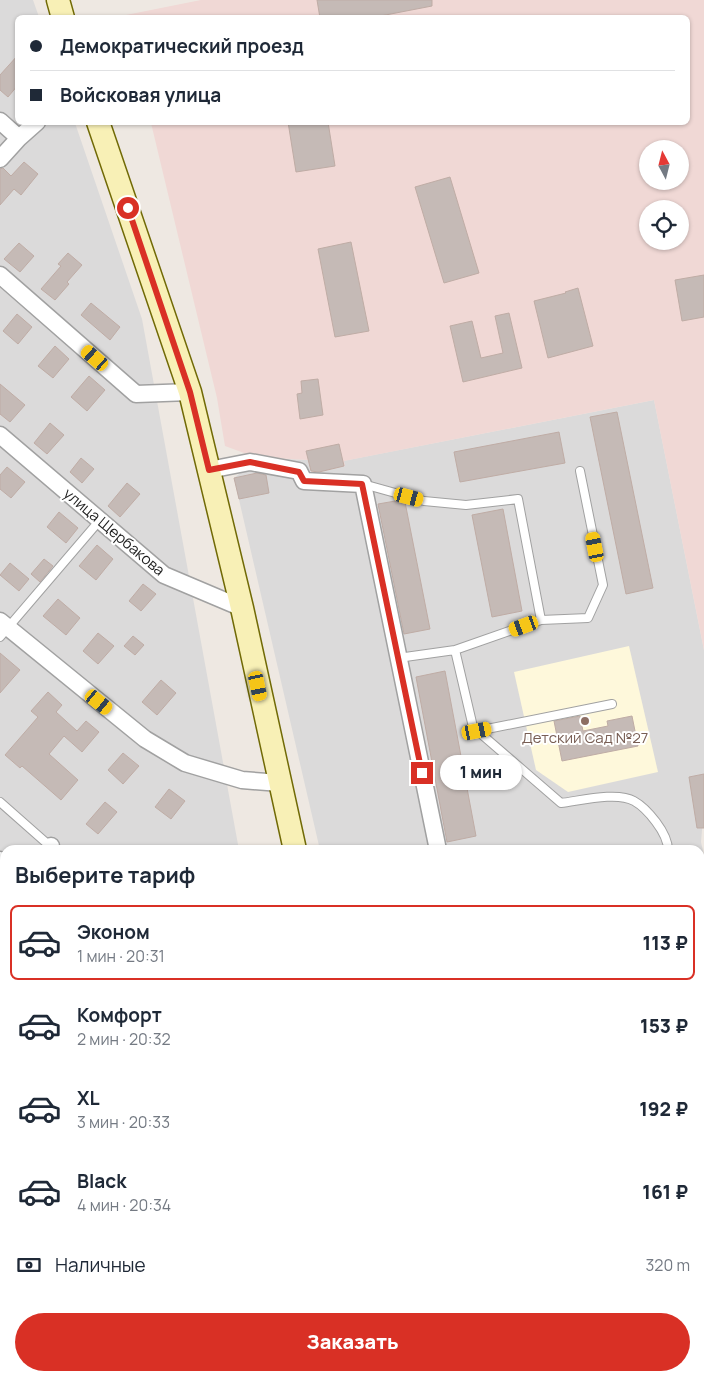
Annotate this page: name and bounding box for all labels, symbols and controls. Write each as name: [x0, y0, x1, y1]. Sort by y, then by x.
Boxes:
text: Демократический проезд: [60, 33, 304, 59]
text: Войсковая улица: [60, 82, 221, 108]
north arrow: [639, 140, 689, 190]
map controls: [639, 140, 689, 250]
route start: [117, 197, 139, 219]
button: locate: [639, 200, 689, 250]
car: [78, 342, 111, 374]
street label: улица Щербакова: [59, 483, 170, 580]
car: [392, 486, 425, 508]
car: [584, 531, 605, 563]
car: [507, 614, 540, 638]
car: [247, 670, 268, 702]
car: [82, 687, 115, 717]
marker: Детский Сад №27: [579, 715, 591, 727]
car: [460, 721, 493, 741]
place label: Детский Сад №27: [522, 727, 648, 748]
callout: 1 мин: [440, 756, 522, 790]
text: 1 мин: [460, 761, 502, 783]
route end: [411, 762, 433, 784]
text: Выберите тариф: [15, 860, 195, 890]
text: Эконом: [77, 919, 150, 945]
icon: car: [17, 920, 62, 965]
text: 113 ₽: [643, 930, 688, 956]
text: 1 мин · 20:31: [77, 945, 165, 967]
text: Комфорт: [77, 1002, 162, 1028]
icon: car: [17, 1003, 62, 1048]
text: 153 ₽: [640, 1013, 688, 1039]
text: 2 мин · 20:32: [77, 1028, 171, 1050]
text: XL: [77, 1085, 100, 1111]
icon: car: [17, 1086, 62, 1131]
text: 192 ₽: [639, 1096, 688, 1122]
text: 3 мин · 20:33: [77, 1111, 170, 1133]
text: Black: [77, 1168, 126, 1194]
icon: car: [17, 1169, 62, 1214]
text: 161 ₽: [642, 1179, 688, 1205]
text: 4 мин · 20:34: [77, 1194, 171, 1216]
icon: cash: [15, 1251, 43, 1279]
text: Наличные: [55, 1252, 146, 1278]
text: 320 m: [646, 1254, 690, 1276]
button: Заказать: [15, 1313, 690, 1371]

